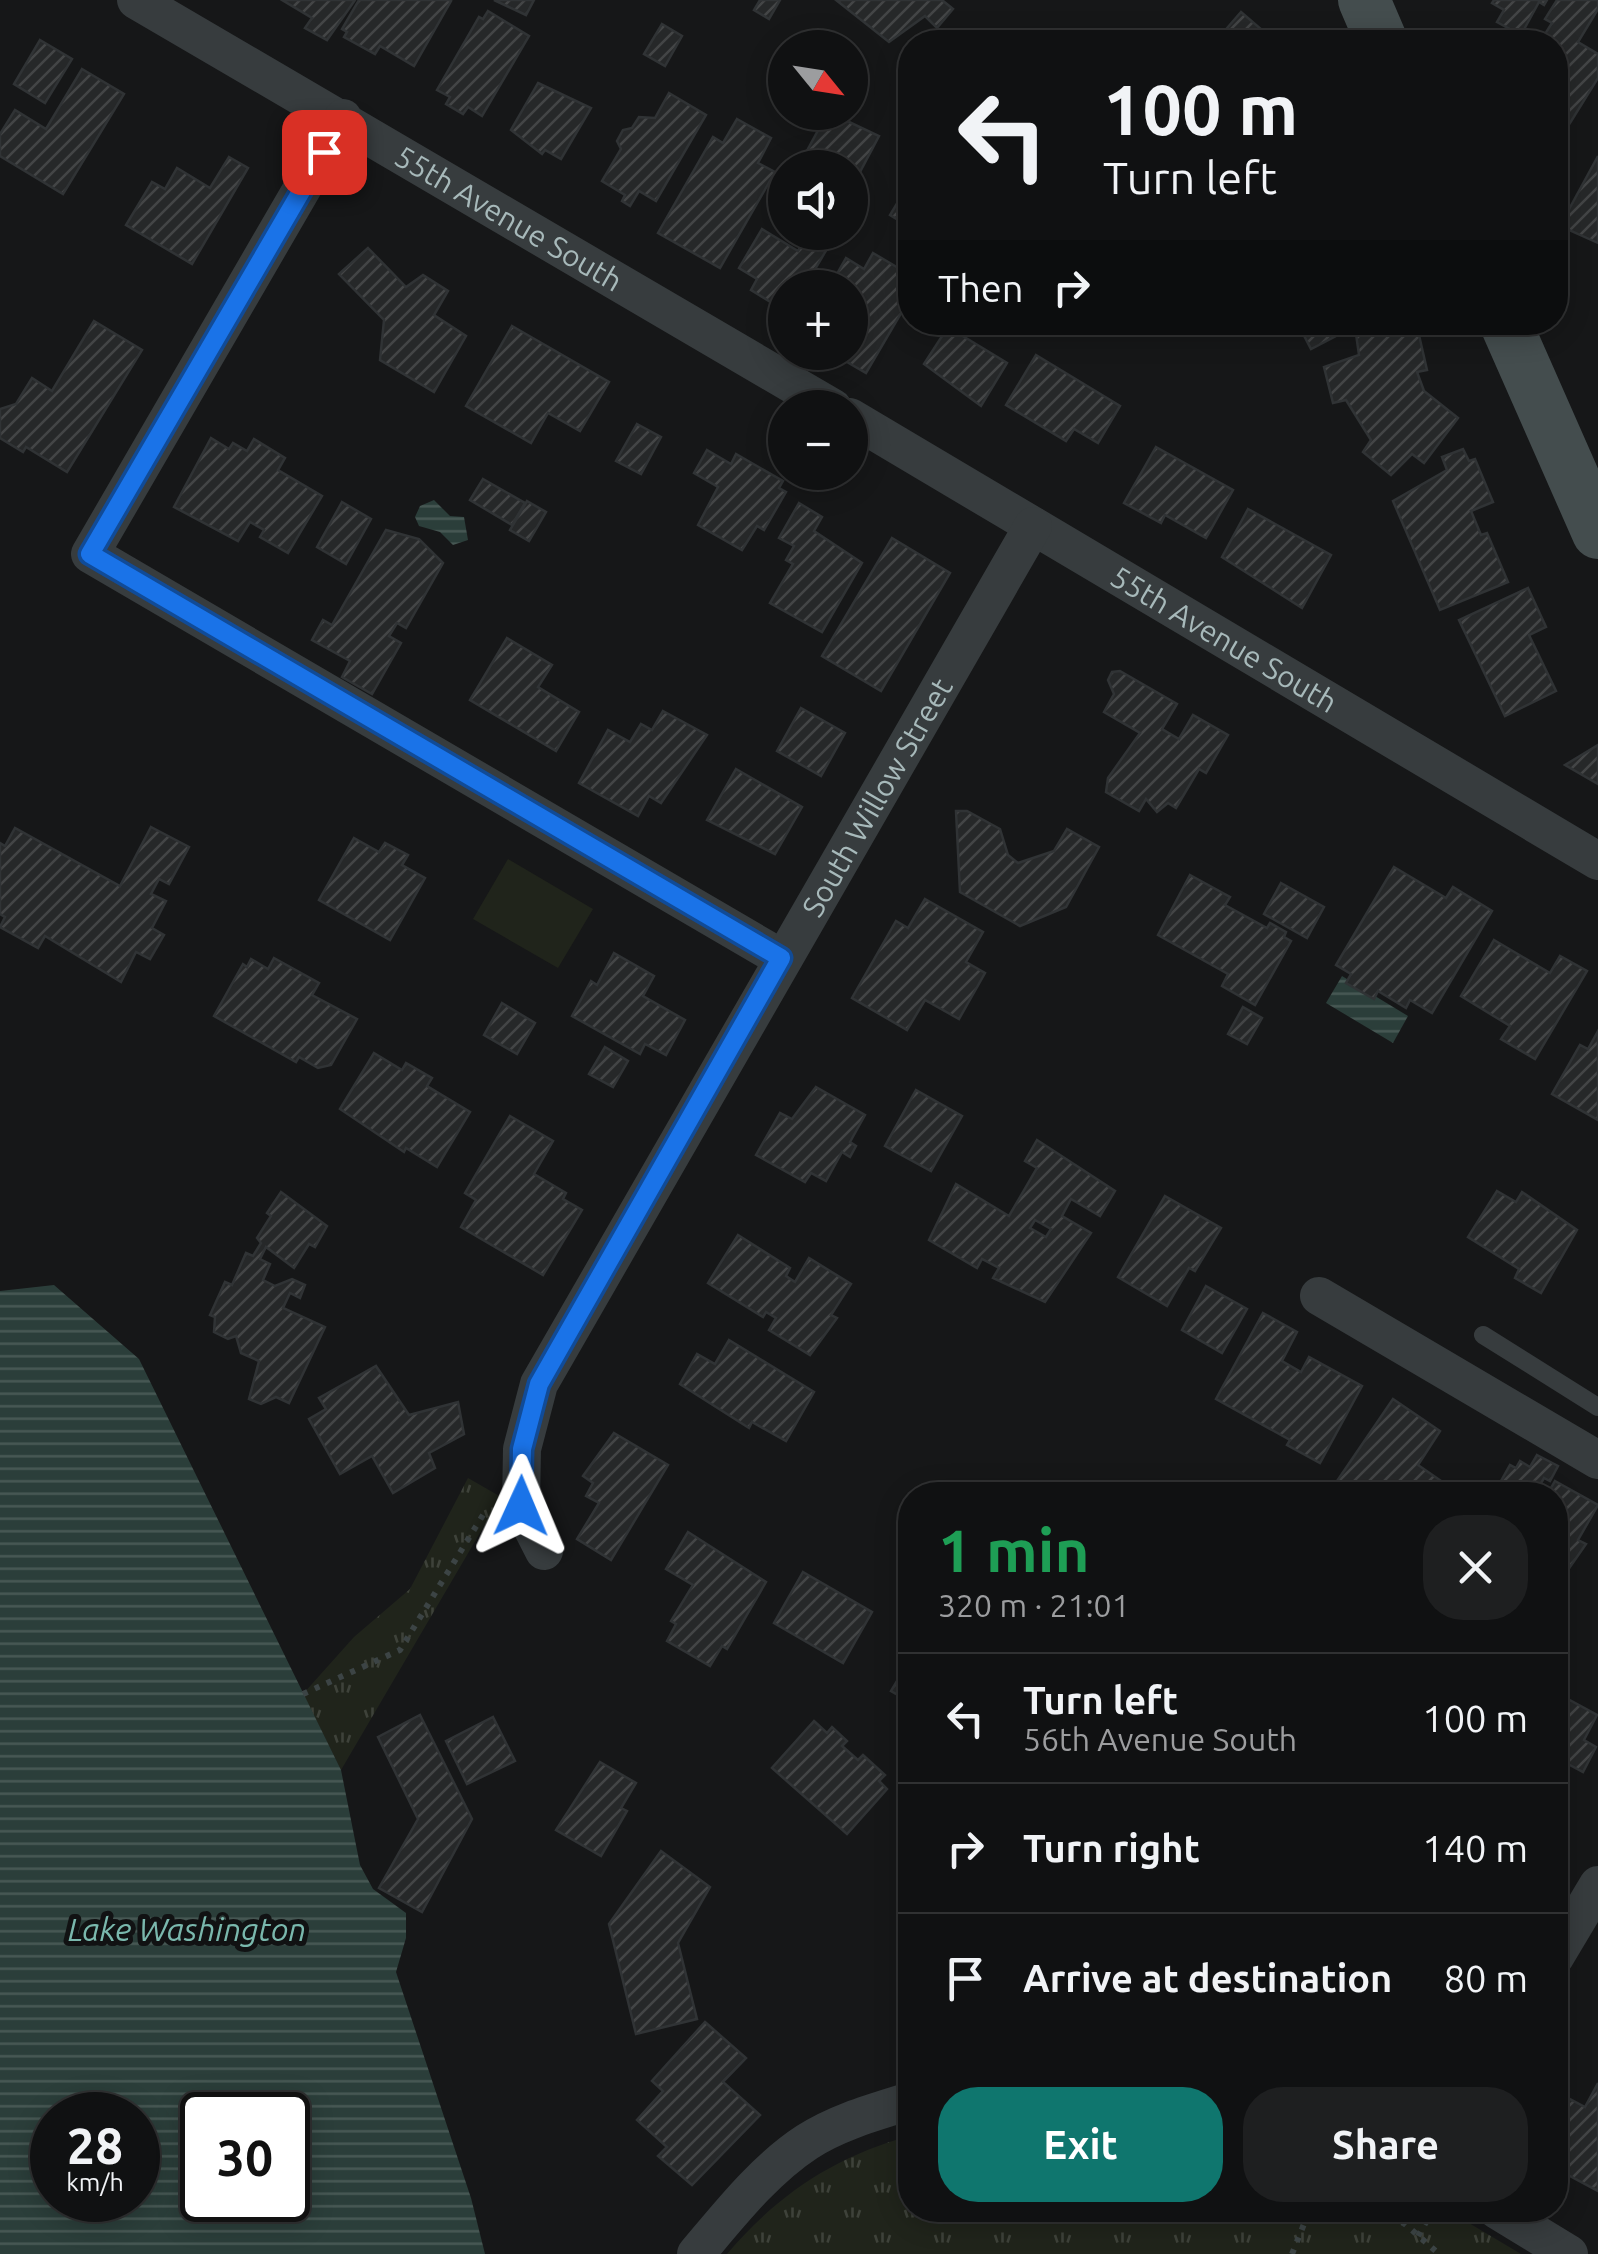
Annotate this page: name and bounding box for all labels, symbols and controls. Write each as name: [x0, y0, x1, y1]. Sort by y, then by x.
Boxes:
north arrow: [768, 30, 868, 130]
map controls: [768, 30, 868, 490]
icon: left: [938, 70, 1068, 200]
text: 100 m: [1103, 70, 1298, 148]
pin: [282, 110, 367, 195]
icon: arrive: [297, 125, 352, 180]
street label: 55th Avenue South: [389, 139, 628, 298]
button: sound: [768, 150, 868, 250]
text: Turn left: [1103, 152, 1277, 203]
icon: right: [1044, 260, 1099, 315]
text: Then: [938, 267, 1024, 309]
button: +: [768, 270, 868, 370]
button: −: [768, 390, 868, 490]
street label: 55th Avenue South: [1105, 559, 1343, 719]
street label: South Willow Street: [795, 672, 959, 922]
position arrow: [469, 1454, 573, 1558]
button: close: [1423, 1515, 1528, 1620]
text: 1 min: [938, 1516, 1090, 1583]
text: 320 m · 21:01: [938, 1587, 1130, 1623]
text: Turn left: [1023, 1679, 1178, 1721]
icon: left: [938, 1691, 993, 1746]
text: 100 m: [1422, 1697, 1528, 1739]
text: 56th Avenue South: [1023, 1721, 1297, 1757]
icon: right: [938, 1821, 993, 1876]
text: Turn right: [1023, 1827, 1200, 1869]
text: 140 m: [1422, 1827, 1528, 1869]
water label: Lake Washington: [68, 1911, 306, 1947]
icon: arrive: [938, 1951, 993, 2006]
text: Arrive at destination: [1023, 1957, 1392, 1999]
text: 80 m: [1444, 1957, 1528, 1999]
button: Exit: [938, 2087, 1223, 2202]
button: Share: [1243, 2087, 1528, 2202]
speed limit sign: 30: [180, 2092, 310, 2222]
text: 28: [67, 2117, 123, 2173]
text: km/h: [66, 2168, 124, 2196]

